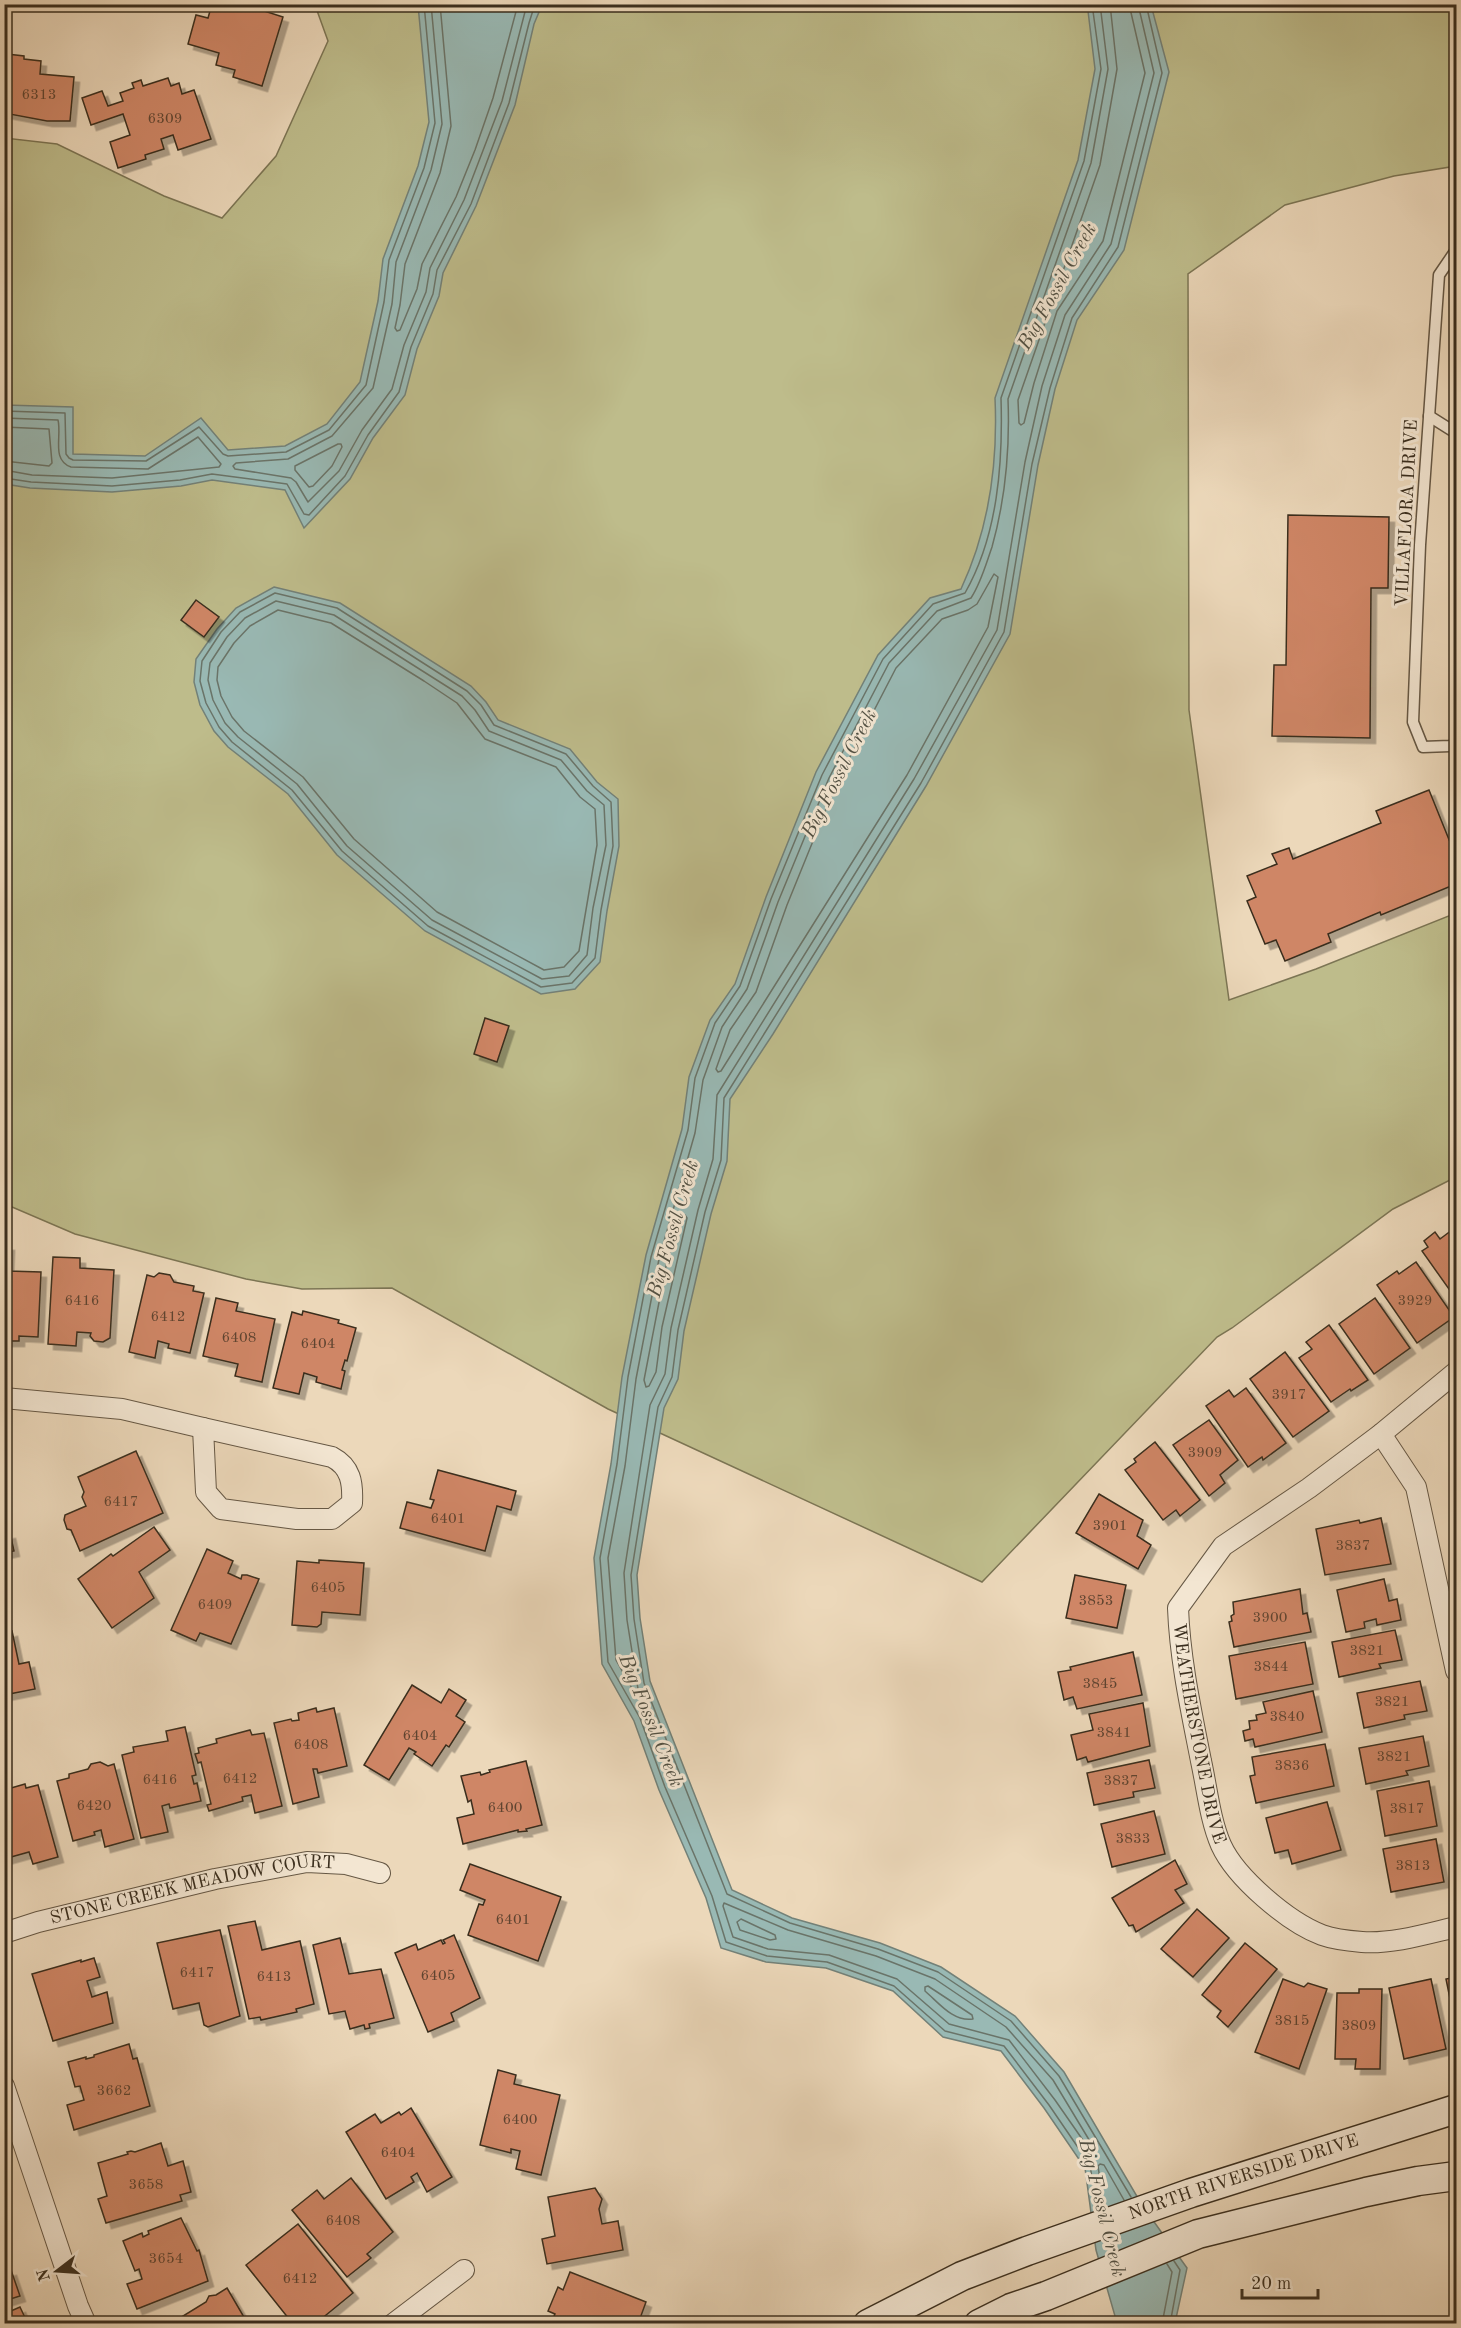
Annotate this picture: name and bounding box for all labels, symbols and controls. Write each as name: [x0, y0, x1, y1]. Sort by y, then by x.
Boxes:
house number: 6313: [22, 88, 56, 103]
house number: 6309: [148, 112, 182, 127]
water label: Big Fossil Creek: [1014, 220, 1101, 355]
street label: VILLAFLORA DRIVE: [1393, 419, 1421, 607]
water label: Big Fossil Creek: [798, 706, 881, 843]
water label: Big Fossil Creek: [645, 1158, 703, 1301]
house number: 6416: [65, 1294, 99, 1309]
house number: 3929: [1398, 1294, 1432, 1309]
house number: 6412: [151, 1310, 185, 1325]
house number: 6408: [222, 1331, 256, 1346]
house number: 6404: [301, 1337, 335, 1352]
house number: 3917: [1272, 1388, 1306, 1403]
house number: 3909: [1188, 1446, 1222, 1461]
house number: 6417: [104, 1495, 138, 1510]
house number: 6401: [431, 1512, 465, 1527]
house number: 3901: [1093, 1519, 1127, 1534]
house number: 3837: [1336, 1539, 1370, 1554]
house number: 6405: [311, 1581, 345, 1596]
house number: 3853: [1079, 1594, 1113, 1609]
house number: 6409: [198, 1598, 232, 1613]
house number: 3900: [1253, 1611, 1287, 1626]
street label: WEATHERSTONE DRIVE: [1170, 1622, 1229, 1847]
house number: 3821: [1350, 1644, 1384, 1659]
water label: Big Fossil Creek: [614, 1651, 686, 1791]
house number: 3844: [1254, 1660, 1288, 1675]
house number: 3845: [1083, 1677, 1117, 1692]
house number: 3821: [1375, 1695, 1409, 1710]
house number: 3840: [1270, 1710, 1304, 1725]
house number: 3841: [1097, 1726, 1131, 1741]
house number: 6404: [403, 1729, 437, 1744]
house number: 6408: [294, 1738, 328, 1753]
house number: 3821: [1377, 1750, 1411, 1765]
house number: 3836: [1275, 1759, 1309, 1774]
house number: 6412: [223, 1772, 257, 1787]
house number: 6416: [143, 1773, 177, 1788]
house number: 3837: [1104, 1774, 1138, 1789]
house number: 6420: [77, 1799, 111, 1814]
house number: 6400: [488, 1801, 522, 1816]
house number: 3817: [1390, 1802, 1424, 1817]
house number: 3833: [1116, 1832, 1150, 1847]
street label: STONE CREEK MEADOW COURT: [48, 1853, 336, 1928]
house number: 3813: [1396, 1859, 1430, 1874]
house number: 6401: [496, 1913, 530, 1928]
house number: 6417: [180, 1966, 214, 1981]
house number: 6405: [421, 1969, 455, 1984]
house number: 6413: [257, 1970, 291, 1985]
house number: 3815: [1275, 2014, 1309, 2029]
house number: 3809: [1342, 2019, 1376, 2034]
house number: 3662: [97, 2084, 131, 2099]
house number: 6400: [503, 2113, 537, 2128]
street label: NORTH RIVERSIDE DRIVE: [1126, 2131, 1361, 2223]
water label: Big Fossil Creek: [1074, 2136, 1128, 2279]
house number: 6404: [381, 2146, 415, 2161]
house number: 3658: [129, 2178, 163, 2193]
house number: 6408: [326, 2214, 360, 2229]
north arrow: [27, 2241, 87, 2301]
house number: 3654: [149, 2252, 183, 2267]
scale bar: [1242, 2262, 1318, 2300]
text: N: [35, 2266, 54, 2283]
house number: 6412: [283, 2272, 317, 2287]
text: 20 m: [1251, 2275, 1291, 2293]

